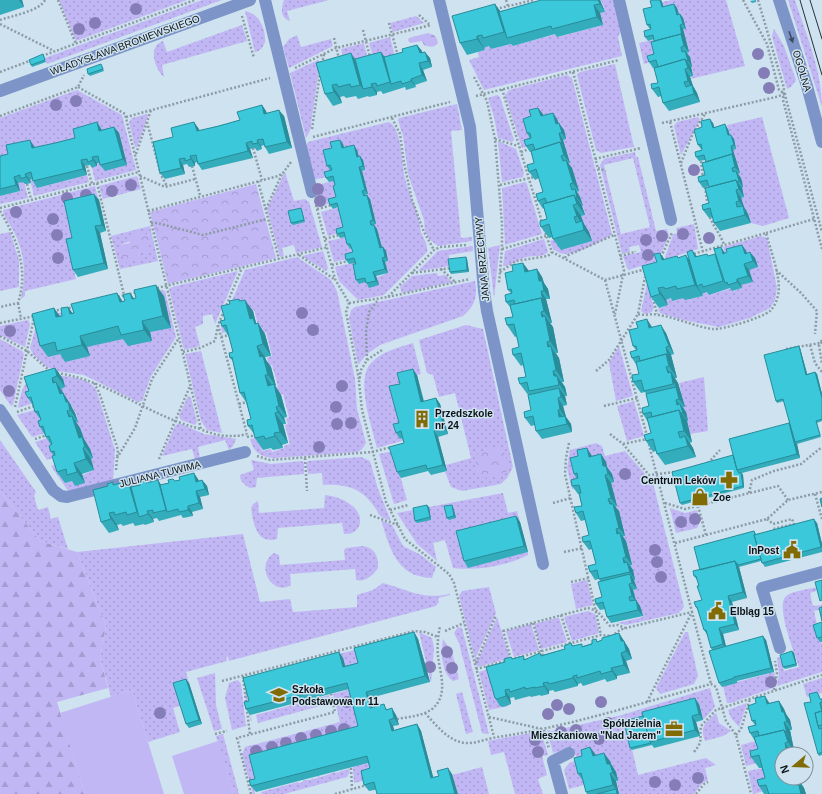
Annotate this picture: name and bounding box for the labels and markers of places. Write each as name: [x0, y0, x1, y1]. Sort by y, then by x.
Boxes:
place label: Przedszkole nr 24: [435, 408, 493, 431]
building icon: Przedszkole nr 24: [412, 409, 432, 429]
pharmacy icon: Centrum Leków: [719, 470, 739, 490]
place label: Centrum Leków: [641, 475, 716, 486]
shop icon: Zoe: [690, 487, 710, 507]
place label: Zoe: [713, 492, 731, 503]
public building icon: InPost: [782, 540, 802, 560]
place label: InPost: [748, 545, 780, 556]
public building icon: Elbląg 15: [707, 601, 727, 621]
place label: Elbląg 15: [730, 606, 774, 617]
place label: Szkoła Podstawowa nr 11: [292, 684, 379, 707]
school or university icon: Szkoła Podstawowa nr 11: [269, 685, 289, 705]
place label: Spółdzielnia Mieszkaniowa "Nad Jarem": [531, 718, 661, 741]
office icon: Spółdzielnia Mieszkaniowa "Nad Jarem": [664, 719, 684, 739]

